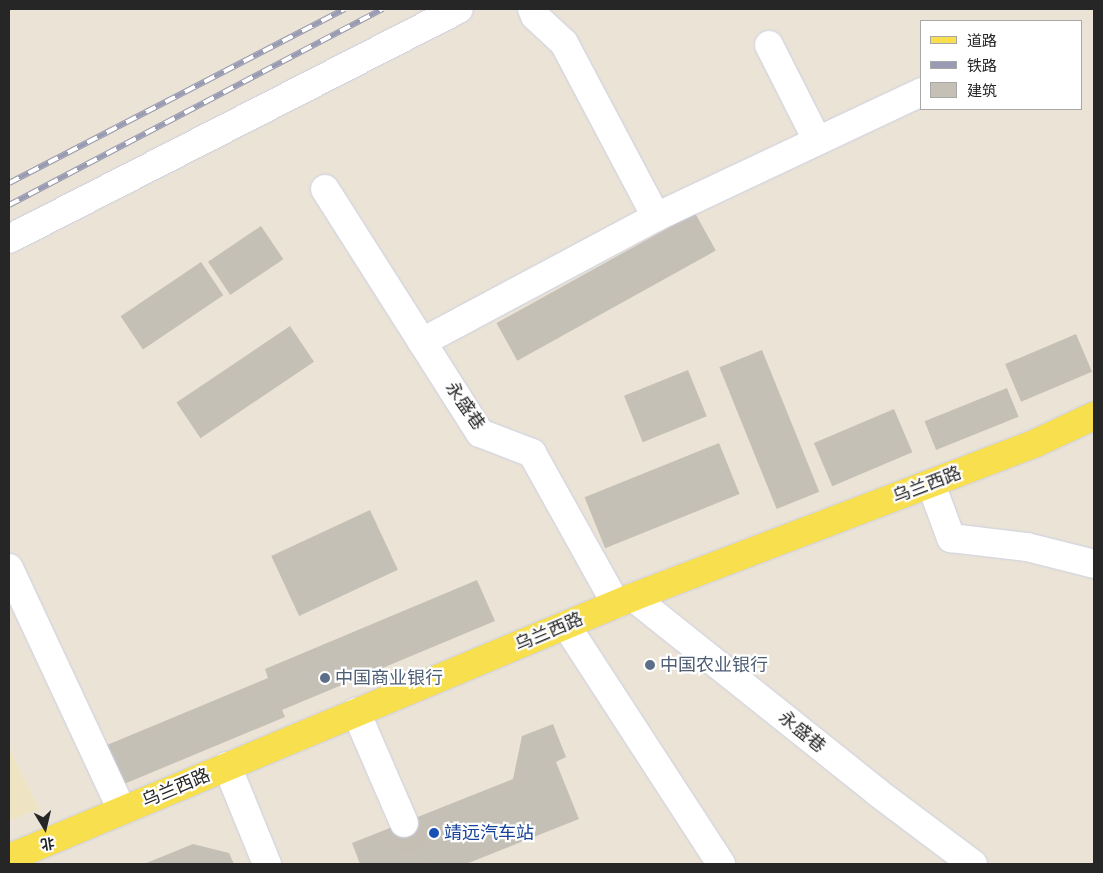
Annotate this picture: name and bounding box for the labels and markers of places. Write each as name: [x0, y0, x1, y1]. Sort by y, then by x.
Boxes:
place label: 中国农业银行: [660, 654, 768, 676]
marker: 中国农业银行: [644, 659, 656, 671]
place label: 中国商业银行: [335, 667, 443, 689]
marker: 中国商业银行: [319, 672, 331, 684]
place label: 靖远汽车站: [444, 822, 534, 844]
marker: 靖远汽车站: [428, 827, 440, 839]

